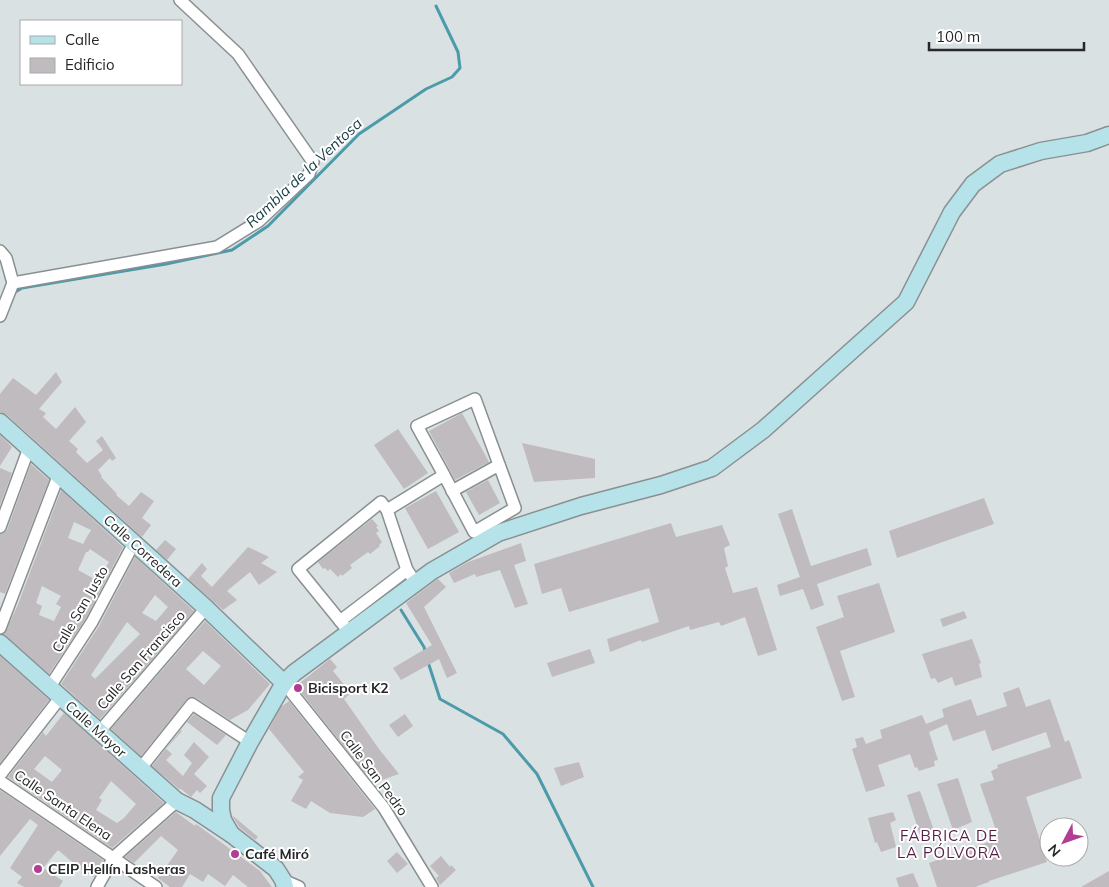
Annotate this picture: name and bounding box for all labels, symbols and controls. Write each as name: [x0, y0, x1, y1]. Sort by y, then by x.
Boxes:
legend: [20, 20, 182, 85]
scale bar: [929, 20, 1084, 52]
text: 100 m: [936, 27, 980, 46]
text: Calle: [65, 30, 99, 49]
text: Edificio: [65, 55, 115, 74]
water label: Rambla de la Ventosa: [241, 114, 366, 232]
street label: Calle Corredera: [100, 511, 186, 591]
street label: Calle San Justo: [48, 562, 112, 656]
street label: Calle San Francisco: [93, 607, 189, 713]
place label: Bicisport K2: [308, 679, 389, 697]
marker: Bicisport K2: [292, 682, 304, 694]
street label: Calle Mayor: [62, 697, 131, 762]
street label: Calle San Pedro: [336, 727, 412, 819]
street label: Calle Santa Elena: [11, 766, 115, 844]
north arrow: [1039, 817, 1089, 867]
district label: FÁBRICA DE LA PÓLVORA: [897, 826, 1001, 862]
text: N: [1044, 841, 1064, 860]
place label: Café Miró: [245, 845, 309, 863]
marker: Café Miró: [229, 848, 241, 860]
place label: CEIP Hellín Lasheras: [48, 860, 186, 878]
marker: CEIP Hellín Lasheras: [32, 863, 44, 875]

